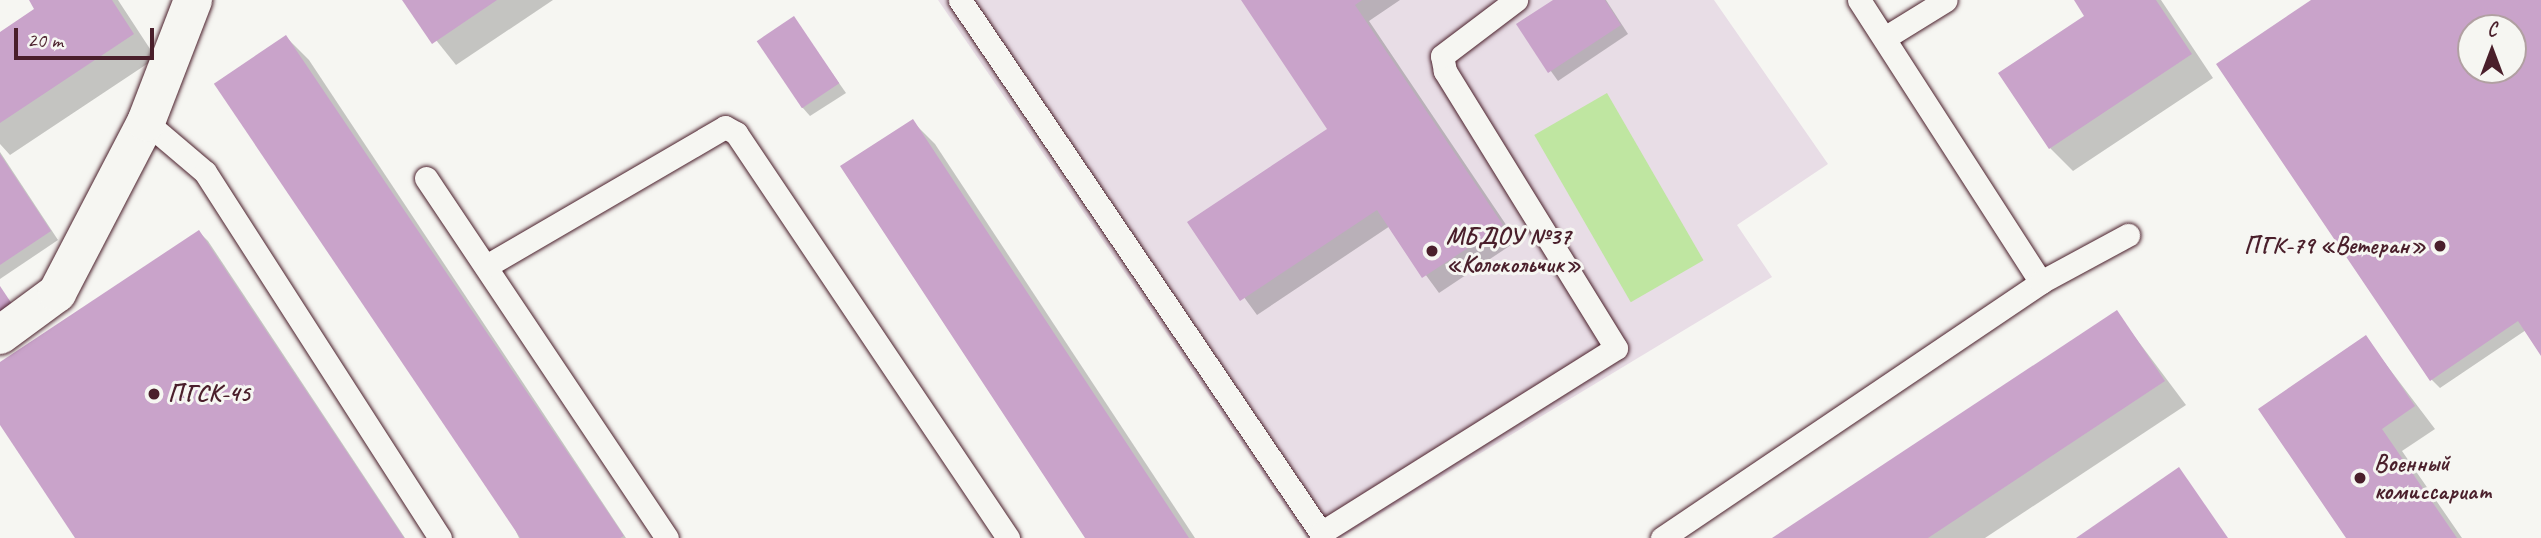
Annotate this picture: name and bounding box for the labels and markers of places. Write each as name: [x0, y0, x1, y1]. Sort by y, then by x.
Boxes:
place label: МБДОУ №37 «Колокольчик»: [1446, 223, 1581, 279]
place label: ПГК-79 «Ветеран»: [2244, 232, 2426, 260]
marker: ПГК-79 «Ветеран»: [2432, 238, 2448, 254]
marker: МБДОУ №37 «Колокольчик»: [1424, 243, 1440, 259]
place label: ПГСК-45: [168, 380, 250, 408]
marker: ПГСК-45: [146, 386, 162, 402]
place label: Военный комиссариат: [2374, 450, 2492, 506]
marker: Военный комиссариат: [2352, 470, 2368, 486]

